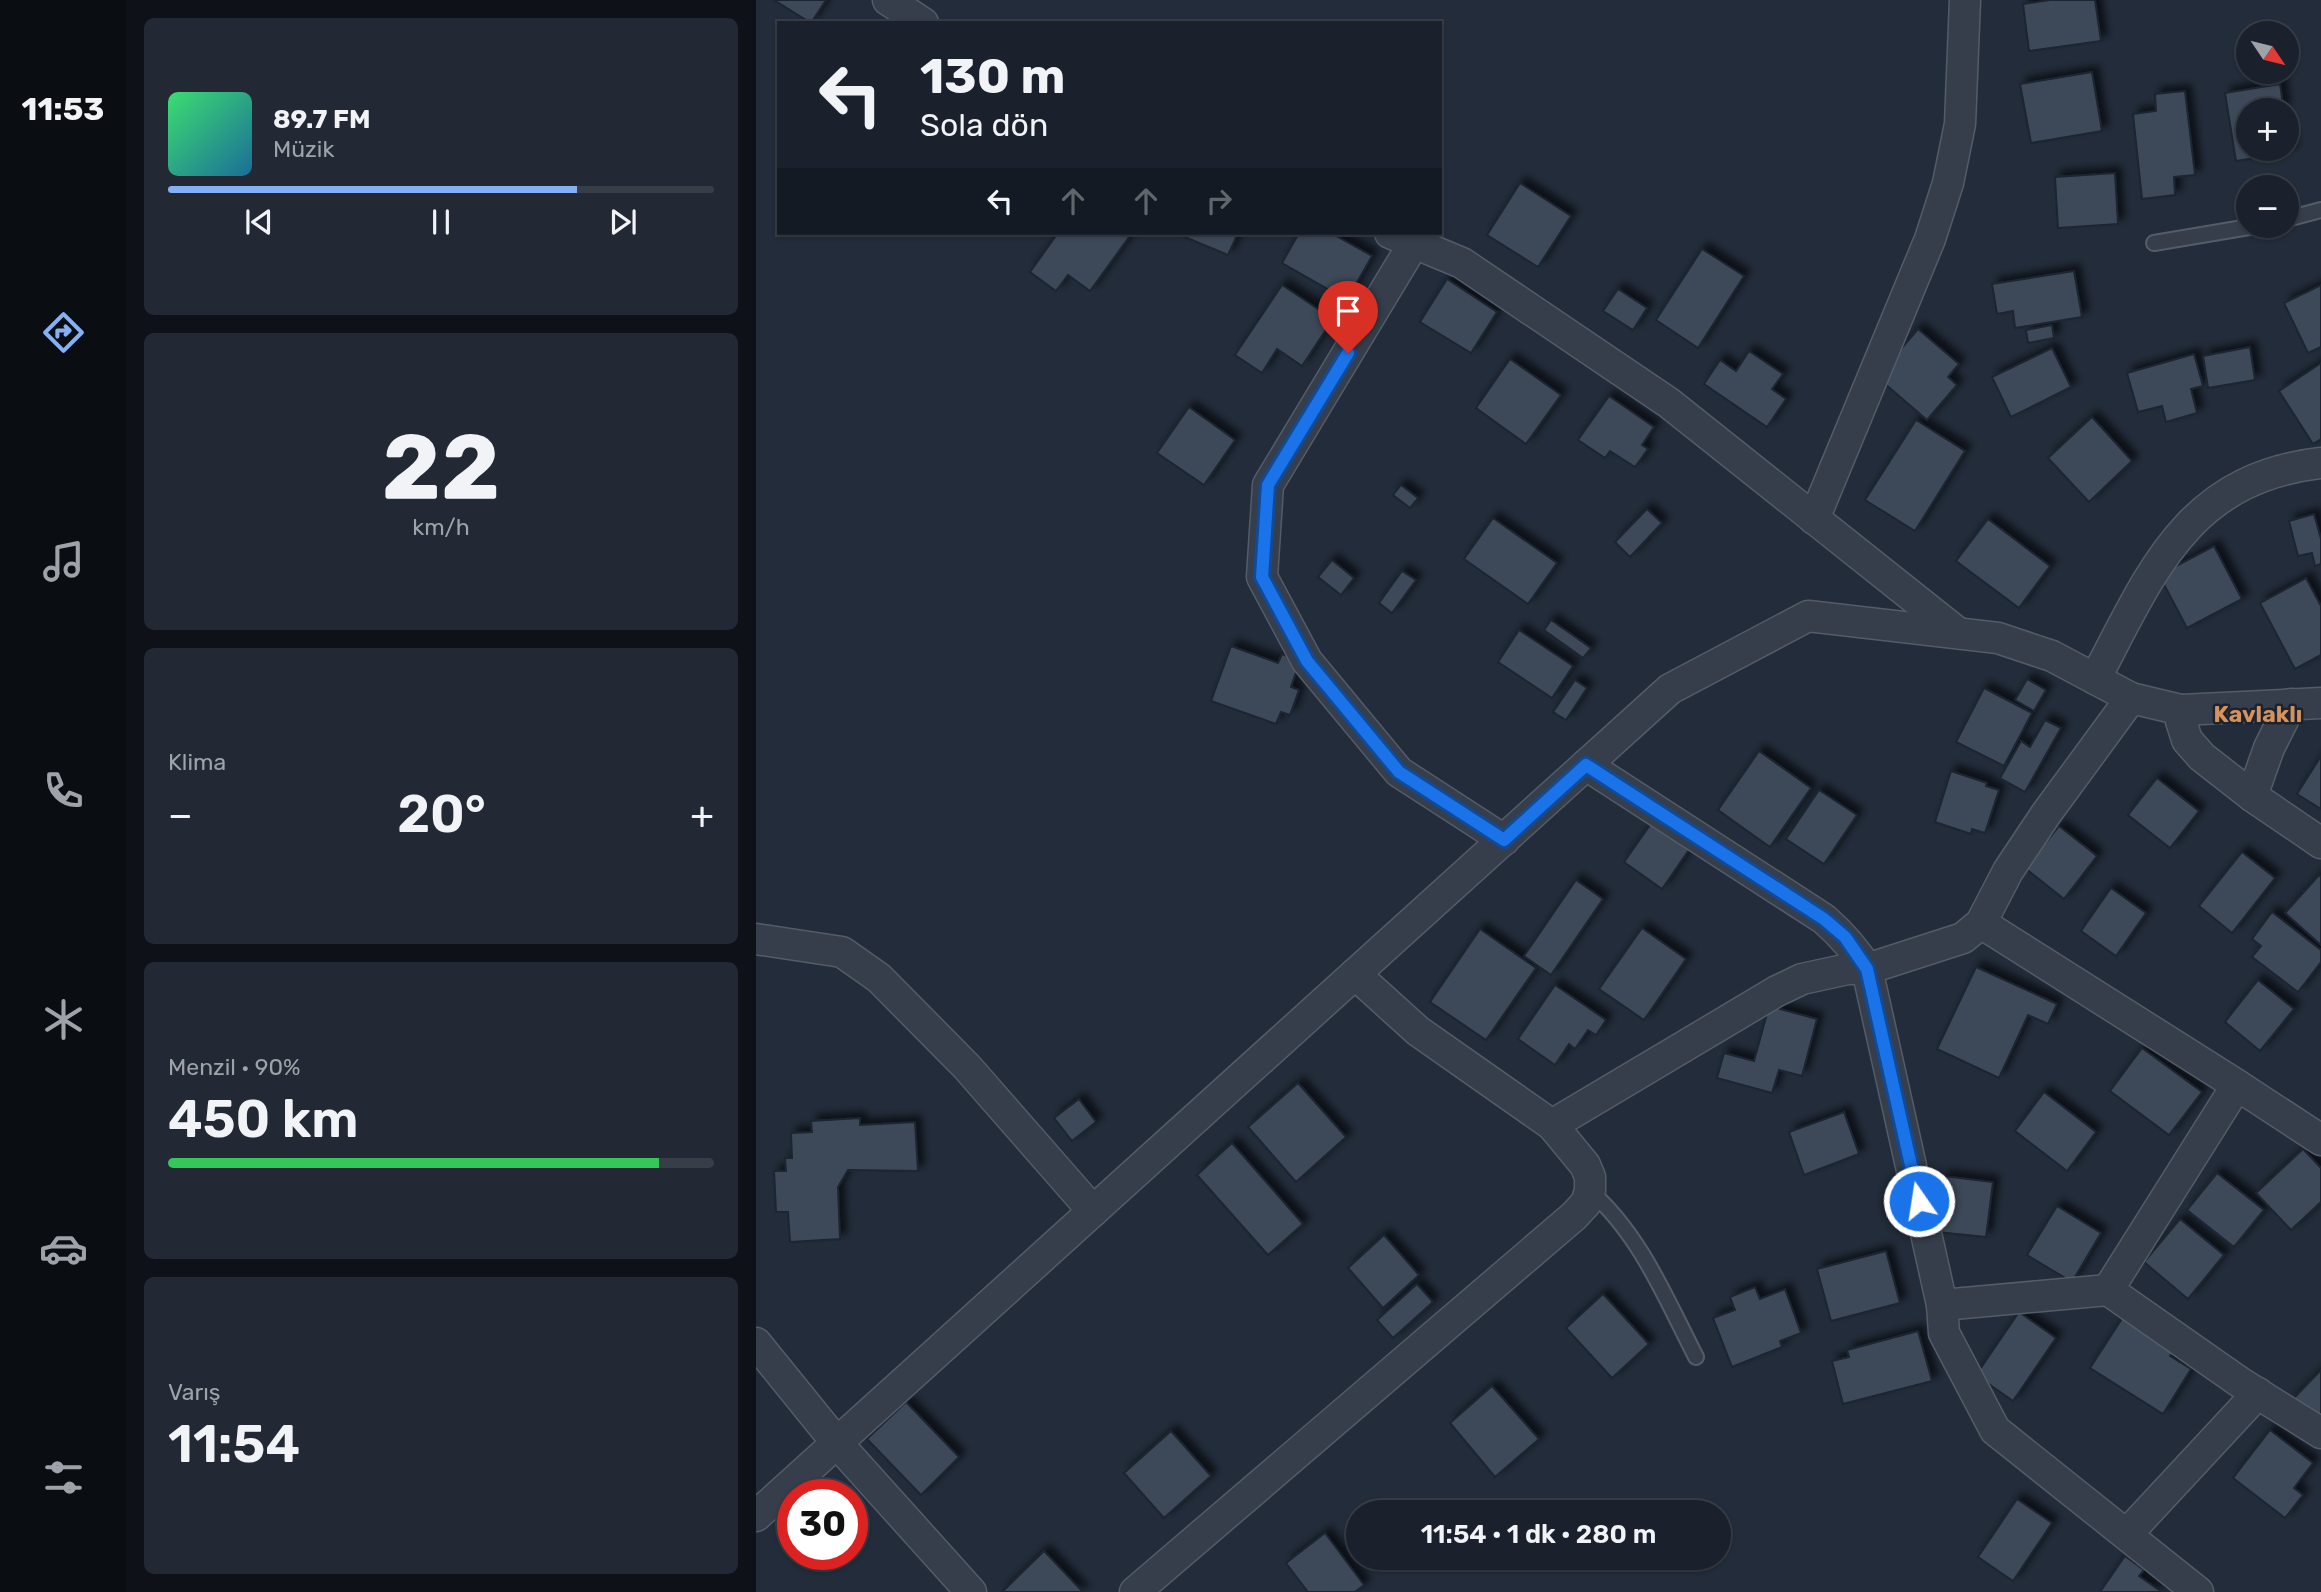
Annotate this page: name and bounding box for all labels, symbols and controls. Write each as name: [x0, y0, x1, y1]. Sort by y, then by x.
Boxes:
north arrow: [2236, 21, 2300, 84]
map controls: [2236, 21, 2299, 238]
text: 130 m: [920, 47, 1065, 105]
icon: left: [805, 49, 896, 140]
text: 11:53: [22, 90, 104, 128]
button: +: [2236, 98, 2299, 161]
text: 89.7 FM: [273, 104, 371, 135]
text: Sola dön: [920, 106, 1048, 144]
text: Müzik: [273, 135, 334, 163]
button: −: [2236, 175, 2299, 238]
icon: left: [981, 182, 1019, 220]
icon: ahead: [1054, 182, 1092, 220]
icon: ahead: [1127, 182, 1165, 220]
icon: right: [1200, 182, 1238, 220]
icon: previous: [240, 203, 278, 241]
icon: pause: [422, 203, 460, 241]
icon: next: [604, 203, 642, 241]
pin: [1318, 281, 1378, 353]
icon: arrive: [1329, 292, 1367, 330]
icon: directions: [39, 308, 88, 357]
text: 22: [382, 413, 500, 521]
text: km/h: [412, 513, 470, 541]
icon: music: [39, 537, 88, 586]
district label: Kavlaklı: [2214, 700, 2302, 728]
text: Klima: [168, 748, 226, 776]
icon: phone: [39, 766, 88, 815]
text: 20°: [397, 783, 486, 845]
text: −: [168, 792, 193, 838]
text: +: [690, 792, 714, 838]
icon: climate: [39, 995, 88, 1044]
text: Menzil · 90%: [168, 1053, 301, 1081]
text: 450 km: [168, 1088, 359, 1150]
position arrow: [1882, 1164, 1956, 1238]
icon: car: [39, 1224, 88, 1273]
text: Varış: [168, 1378, 221, 1406]
text: 11:54: [168, 1413, 300, 1475]
icon: filters: [39, 1453, 88, 1502]
speed limit sign: 30: [777, 1479, 868, 1570]
text: 11:54 · 1 dk · 280 m: [1421, 1519, 1656, 1550]

